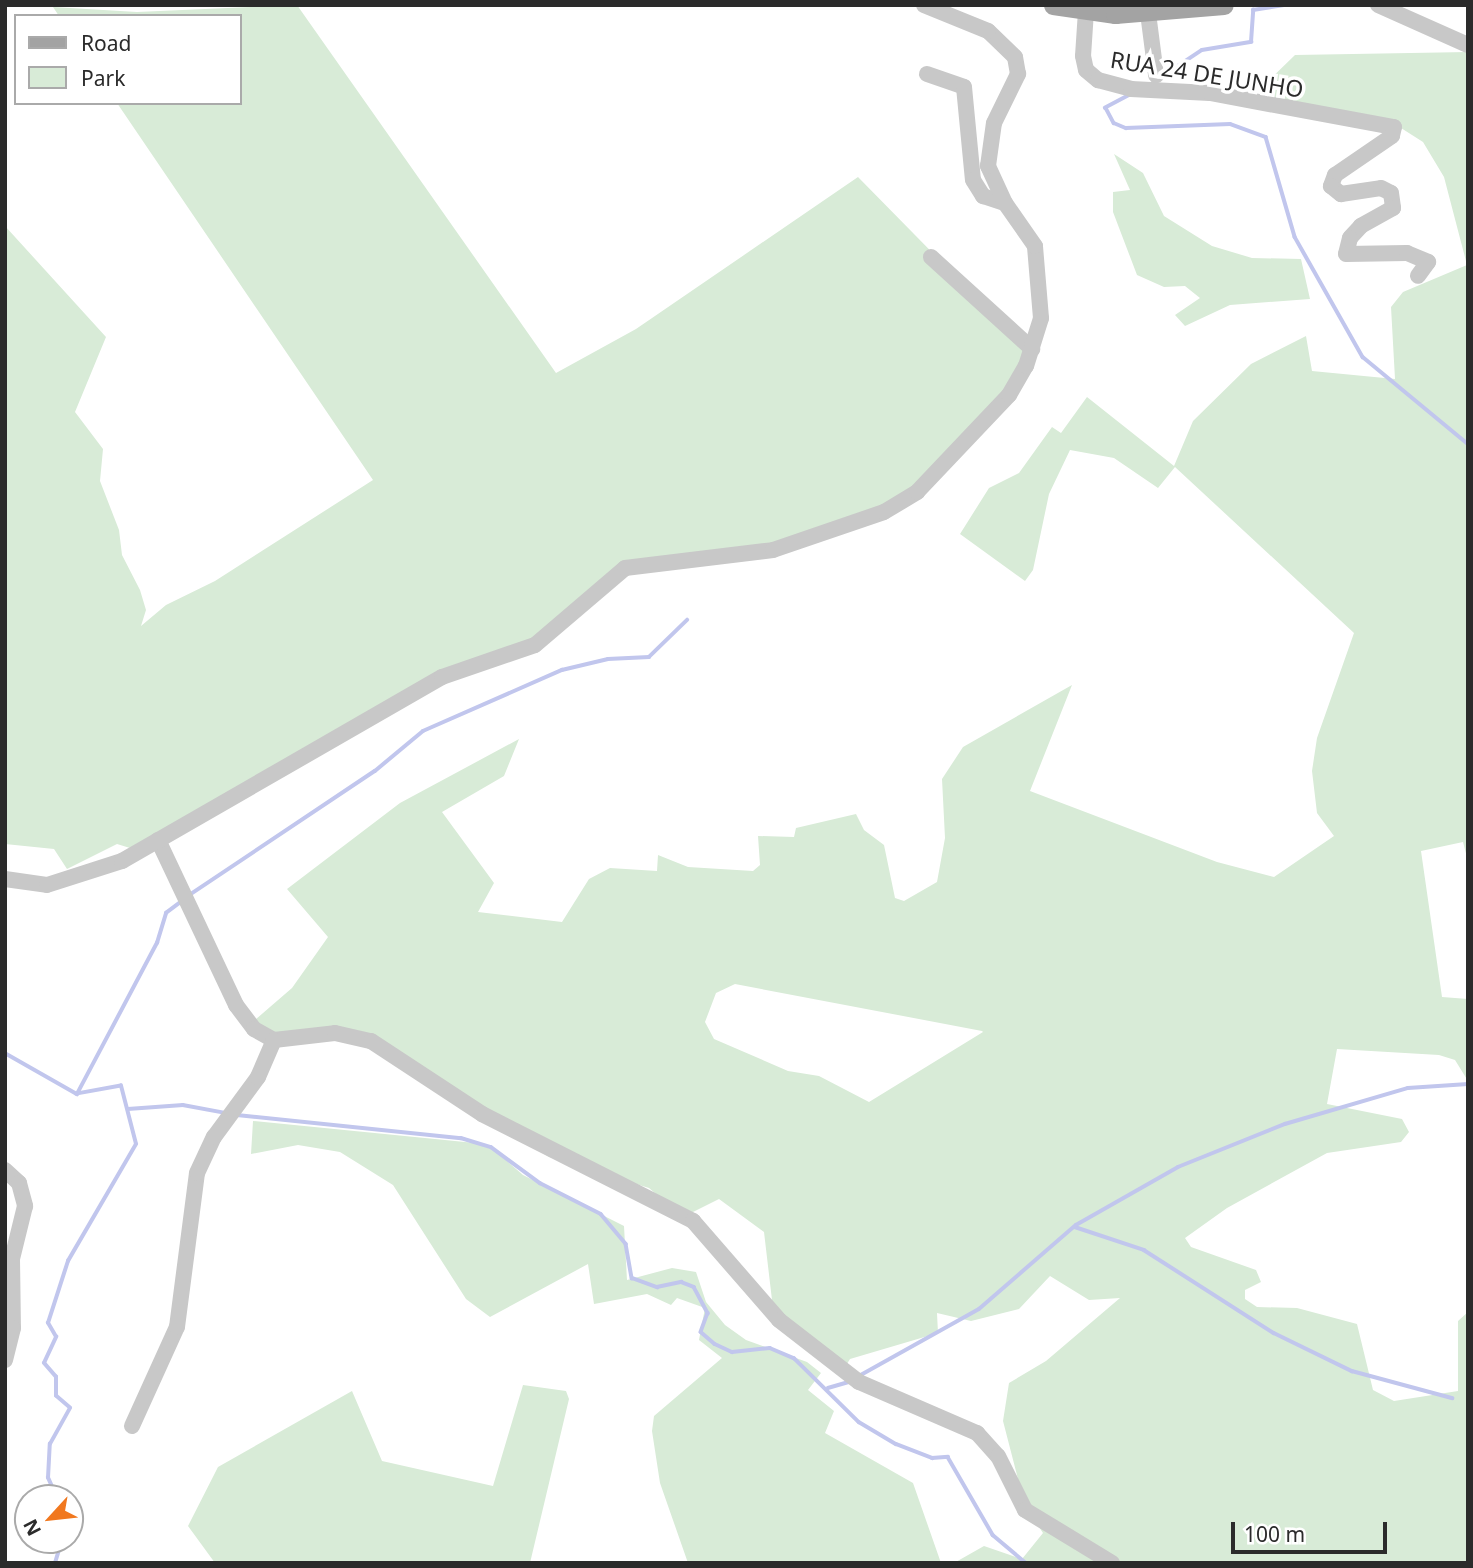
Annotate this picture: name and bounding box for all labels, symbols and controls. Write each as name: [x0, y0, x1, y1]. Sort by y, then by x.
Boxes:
legend: [14, 14, 242, 105]
text: Road: [81, 29, 131, 57]
street label: RUA 24 DE JUNHO: [1109, 45, 1305, 103]
text: Park: [81, 64, 125, 92]
north arrow: [14, 1484, 84, 1554]
scale bar: [1235, 1508, 1391, 1552]
text: N: [17, 1515, 47, 1540]
text: 100 m: [1244, 1520, 1305, 1548]

